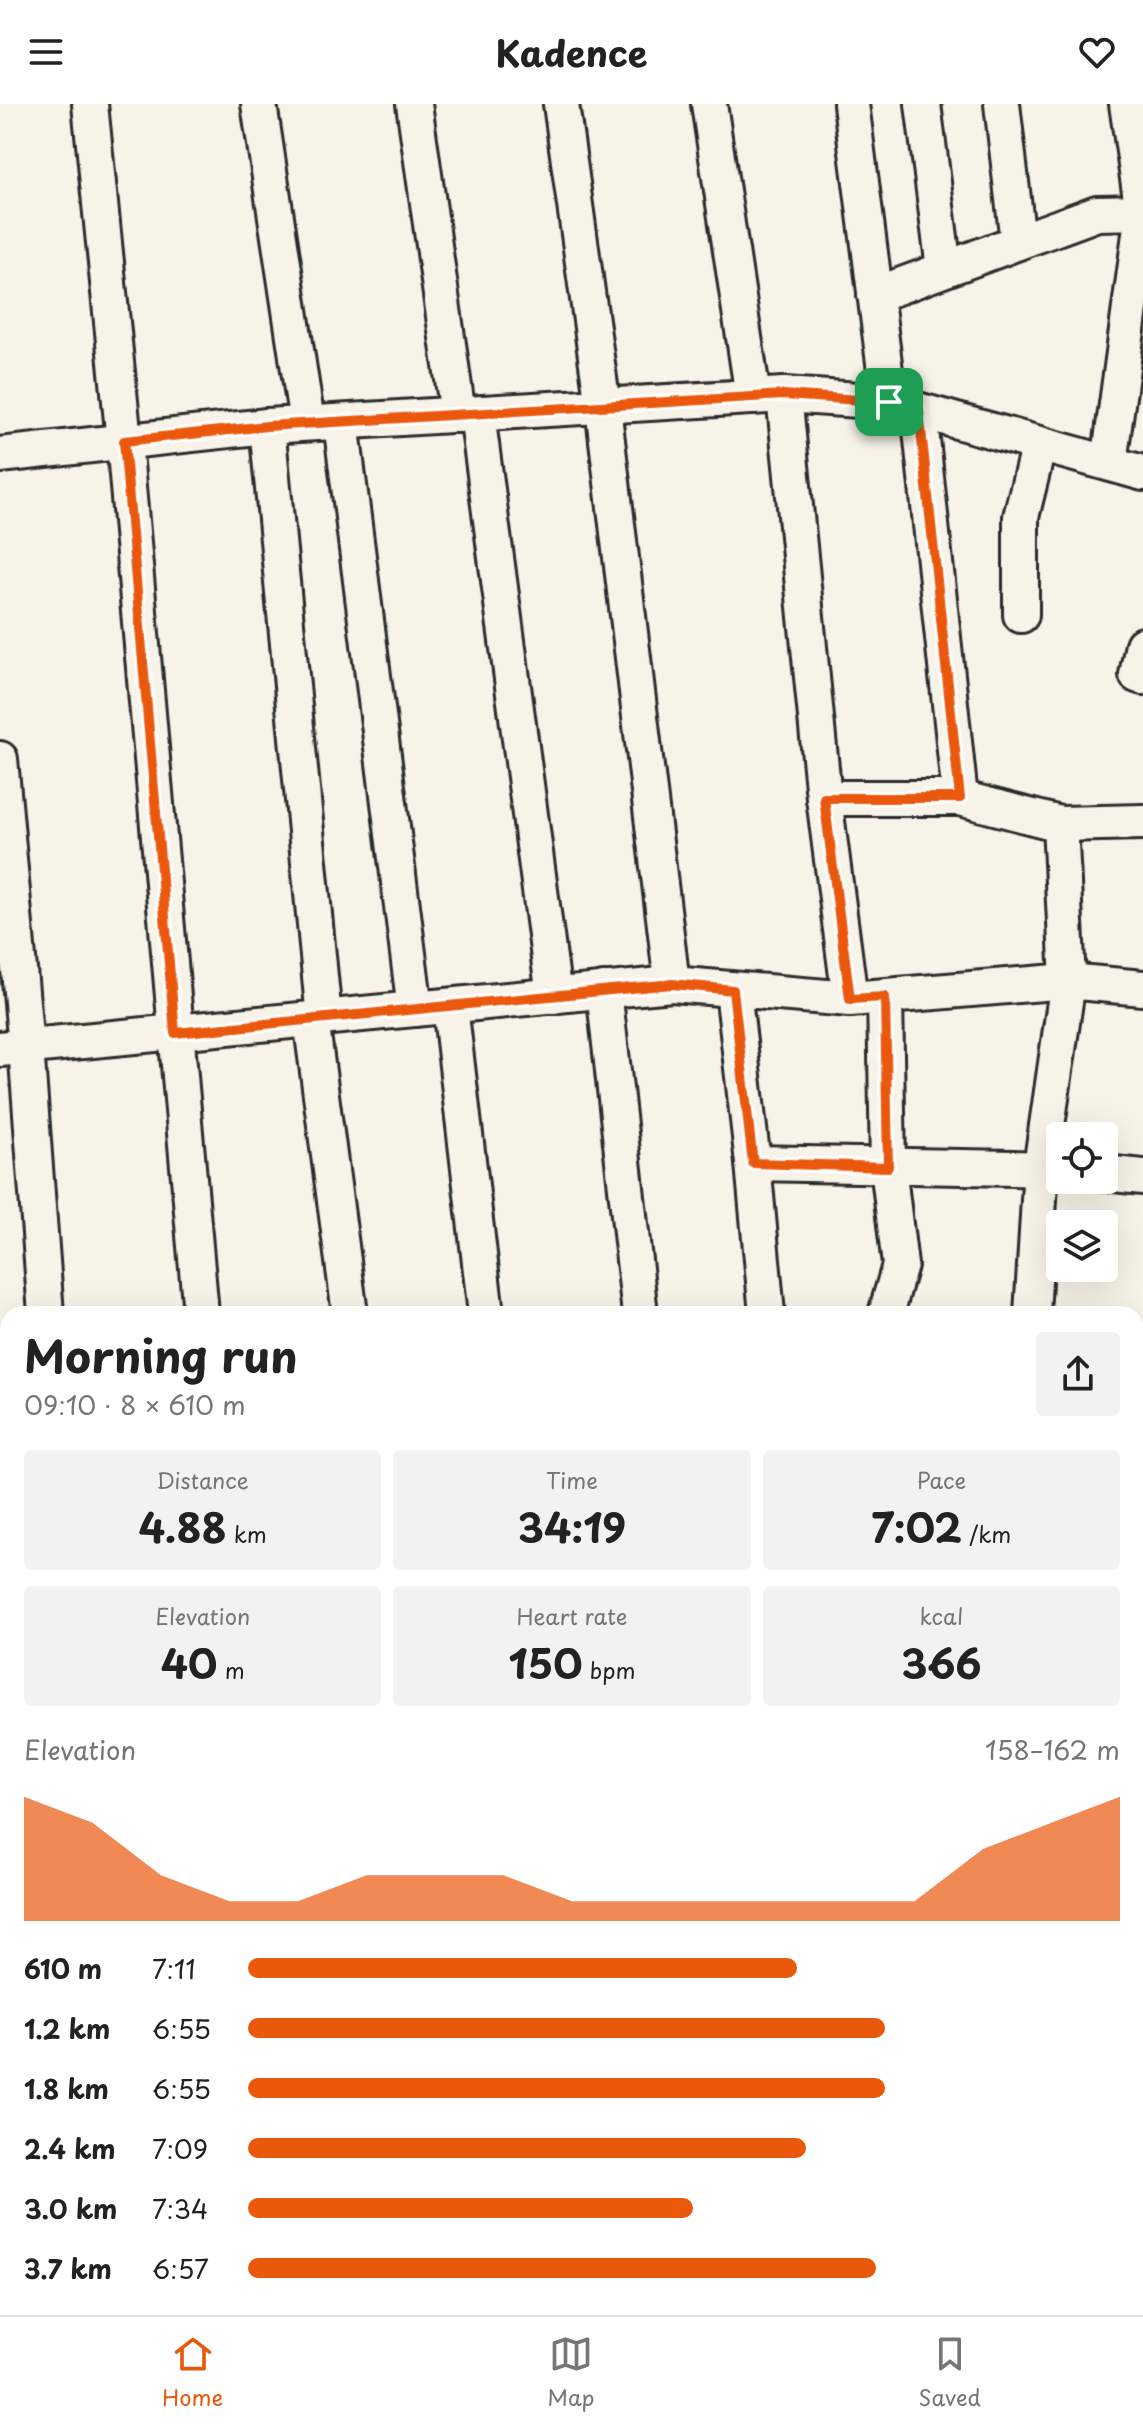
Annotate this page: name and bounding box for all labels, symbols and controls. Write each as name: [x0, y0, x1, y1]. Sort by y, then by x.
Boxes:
text: Kadence: [496, 25, 647, 79]
icon: menu: [24, 30, 68, 74]
icon: heart: [1075, 30, 1119, 74]
pin: [855, 368, 923, 436]
icon: arrive: [867, 380, 911, 424]
map controls: [1046, 1122, 1118, 1282]
button: locate: [1046, 1122, 1118, 1194]
button: layers: [1046, 1210, 1118, 1282]
text: Morning run: [24, 1322, 298, 1388]
button: share: [1036, 1332, 1120, 1416]
text: 09:10 · 8 × 610 m: [24, 1385, 246, 1424]
text: Distance: [157, 1463, 249, 1496]
text: Time: [546, 1463, 598, 1496]
text: Pace: [917, 1463, 966, 1496]
text: 4.88: [139, 1496, 227, 1557]
text: 34:19: [518, 1496, 626, 1557]
text: 7:02: [871, 1496, 962, 1557]
text: km: [227, 1517, 267, 1550]
text: /km: [962, 1517, 1011, 1550]
text: Elevation: [155, 1599, 250, 1632]
text: Heart rate: [516, 1599, 628, 1632]
text: kcal: [919, 1599, 963, 1632]
text: 40: [161, 1632, 218, 1693]
text: 150: [509, 1632, 583, 1693]
text: 366: [901, 1632, 982, 1693]
text: m: [218, 1653, 245, 1686]
text: bpm: [583, 1653, 635, 1686]
text: Elevation: [24, 1730, 136, 1769]
text: 158–162 m: [985, 1730, 1120, 1769]
text: 610 m: [24, 1949, 102, 1988]
text: 7:11: [152, 1949, 196, 1988]
text: 1.2 km: [24, 2009, 110, 2048]
text: 6:55: [152, 2009, 211, 2048]
text: 1.8 km: [24, 2069, 109, 2108]
text: 6:55: [152, 2069, 211, 2108]
text: 2.4 km: [24, 2129, 116, 2168]
text: 7:09: [152, 2129, 208, 2168]
text: 3.0 km: [24, 2189, 117, 2228]
text: 7:34: [152, 2189, 208, 2228]
text: 3.7 km: [24, 2249, 112, 2288]
text: 6:57: [152, 2249, 209, 2288]
tab: Home: [162, 2332, 223, 2413]
tab: Map: [547, 2332, 594, 2413]
tab: Saved: [918, 2332, 981, 2413]

